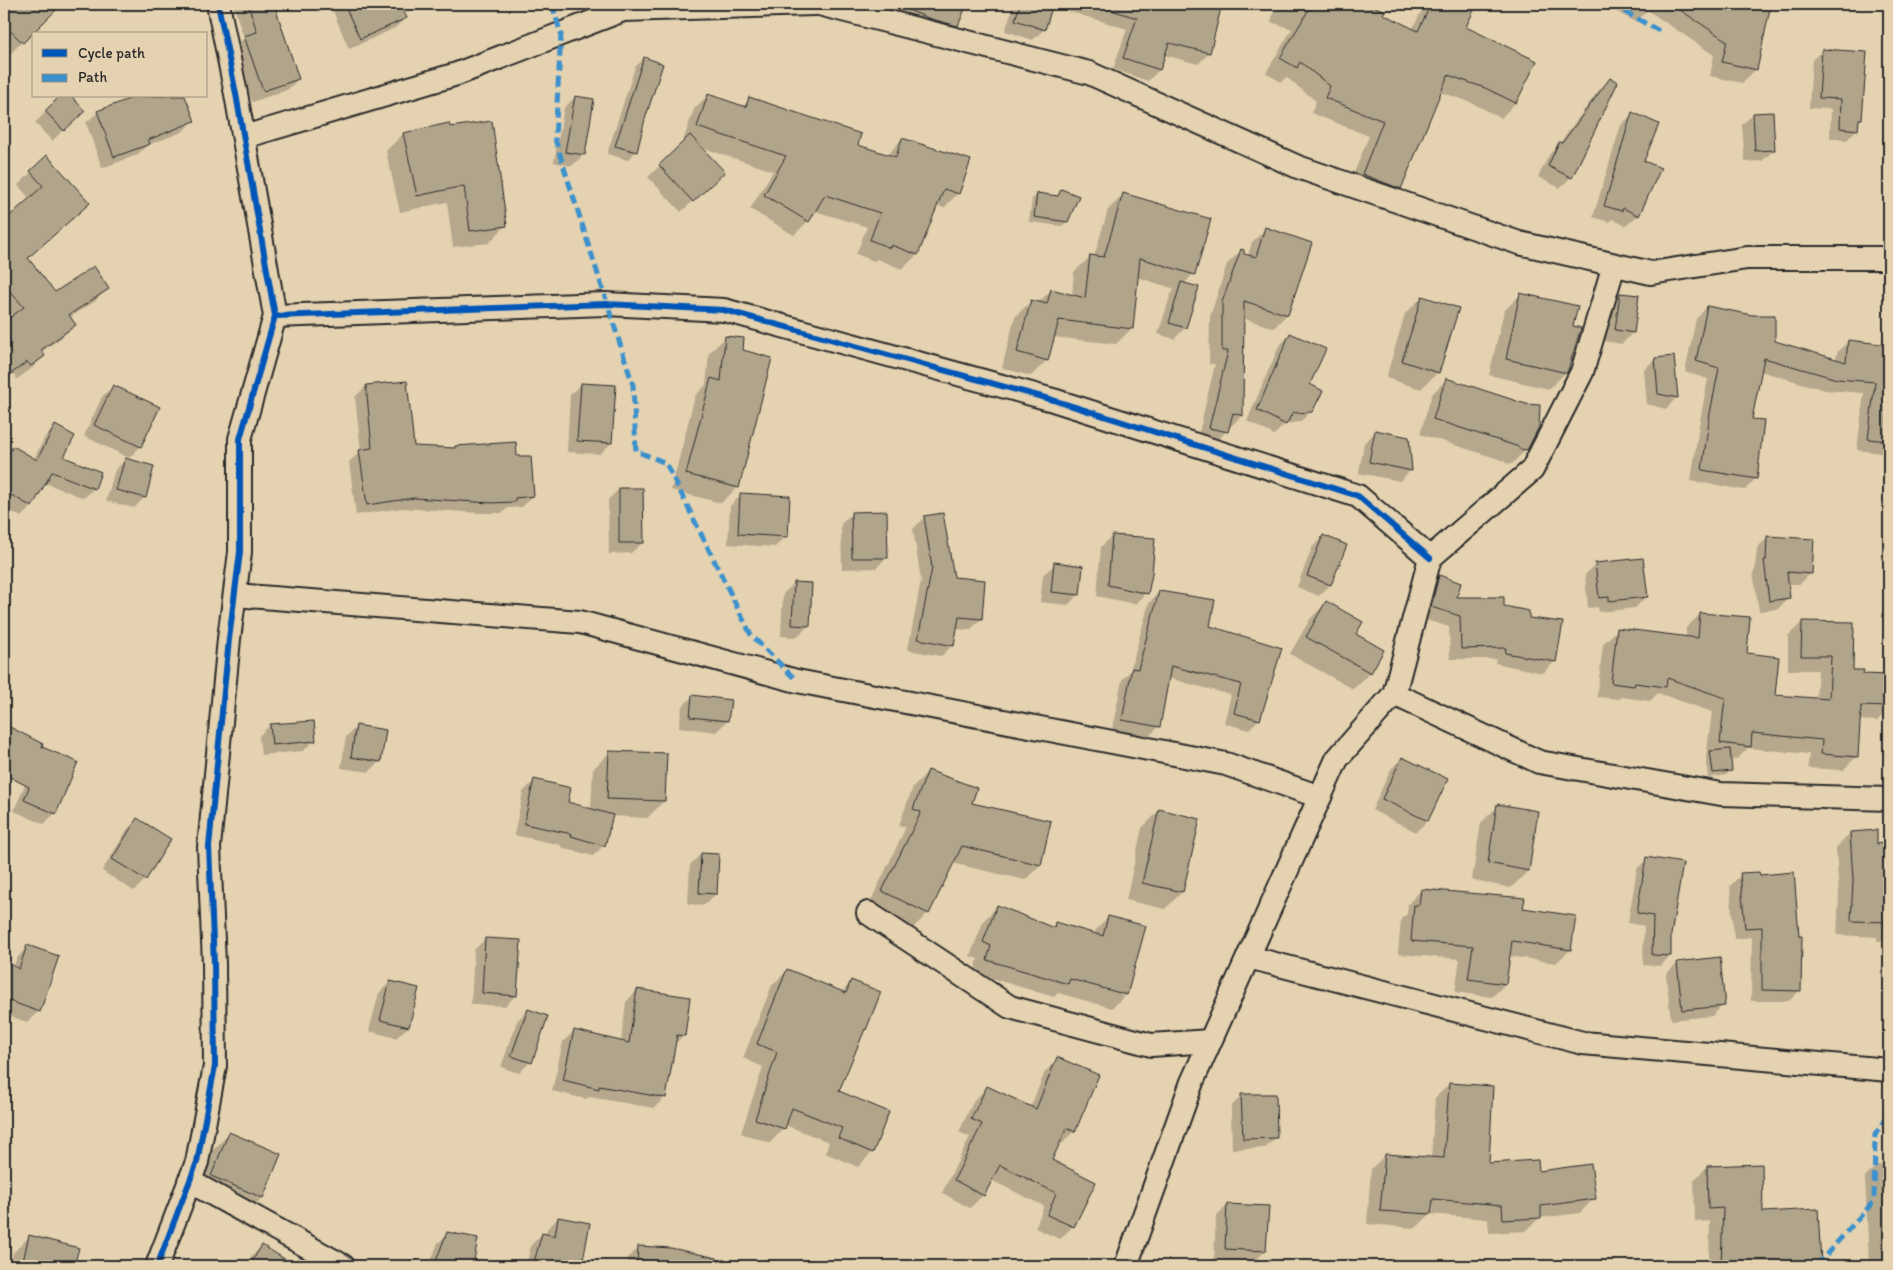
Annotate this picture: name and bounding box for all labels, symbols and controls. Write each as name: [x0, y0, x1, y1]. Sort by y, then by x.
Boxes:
legend: [32, 32, 208, 98]
text: Cycle path: [78, 44, 145, 62]
text: Path: [78, 68, 107, 86]

